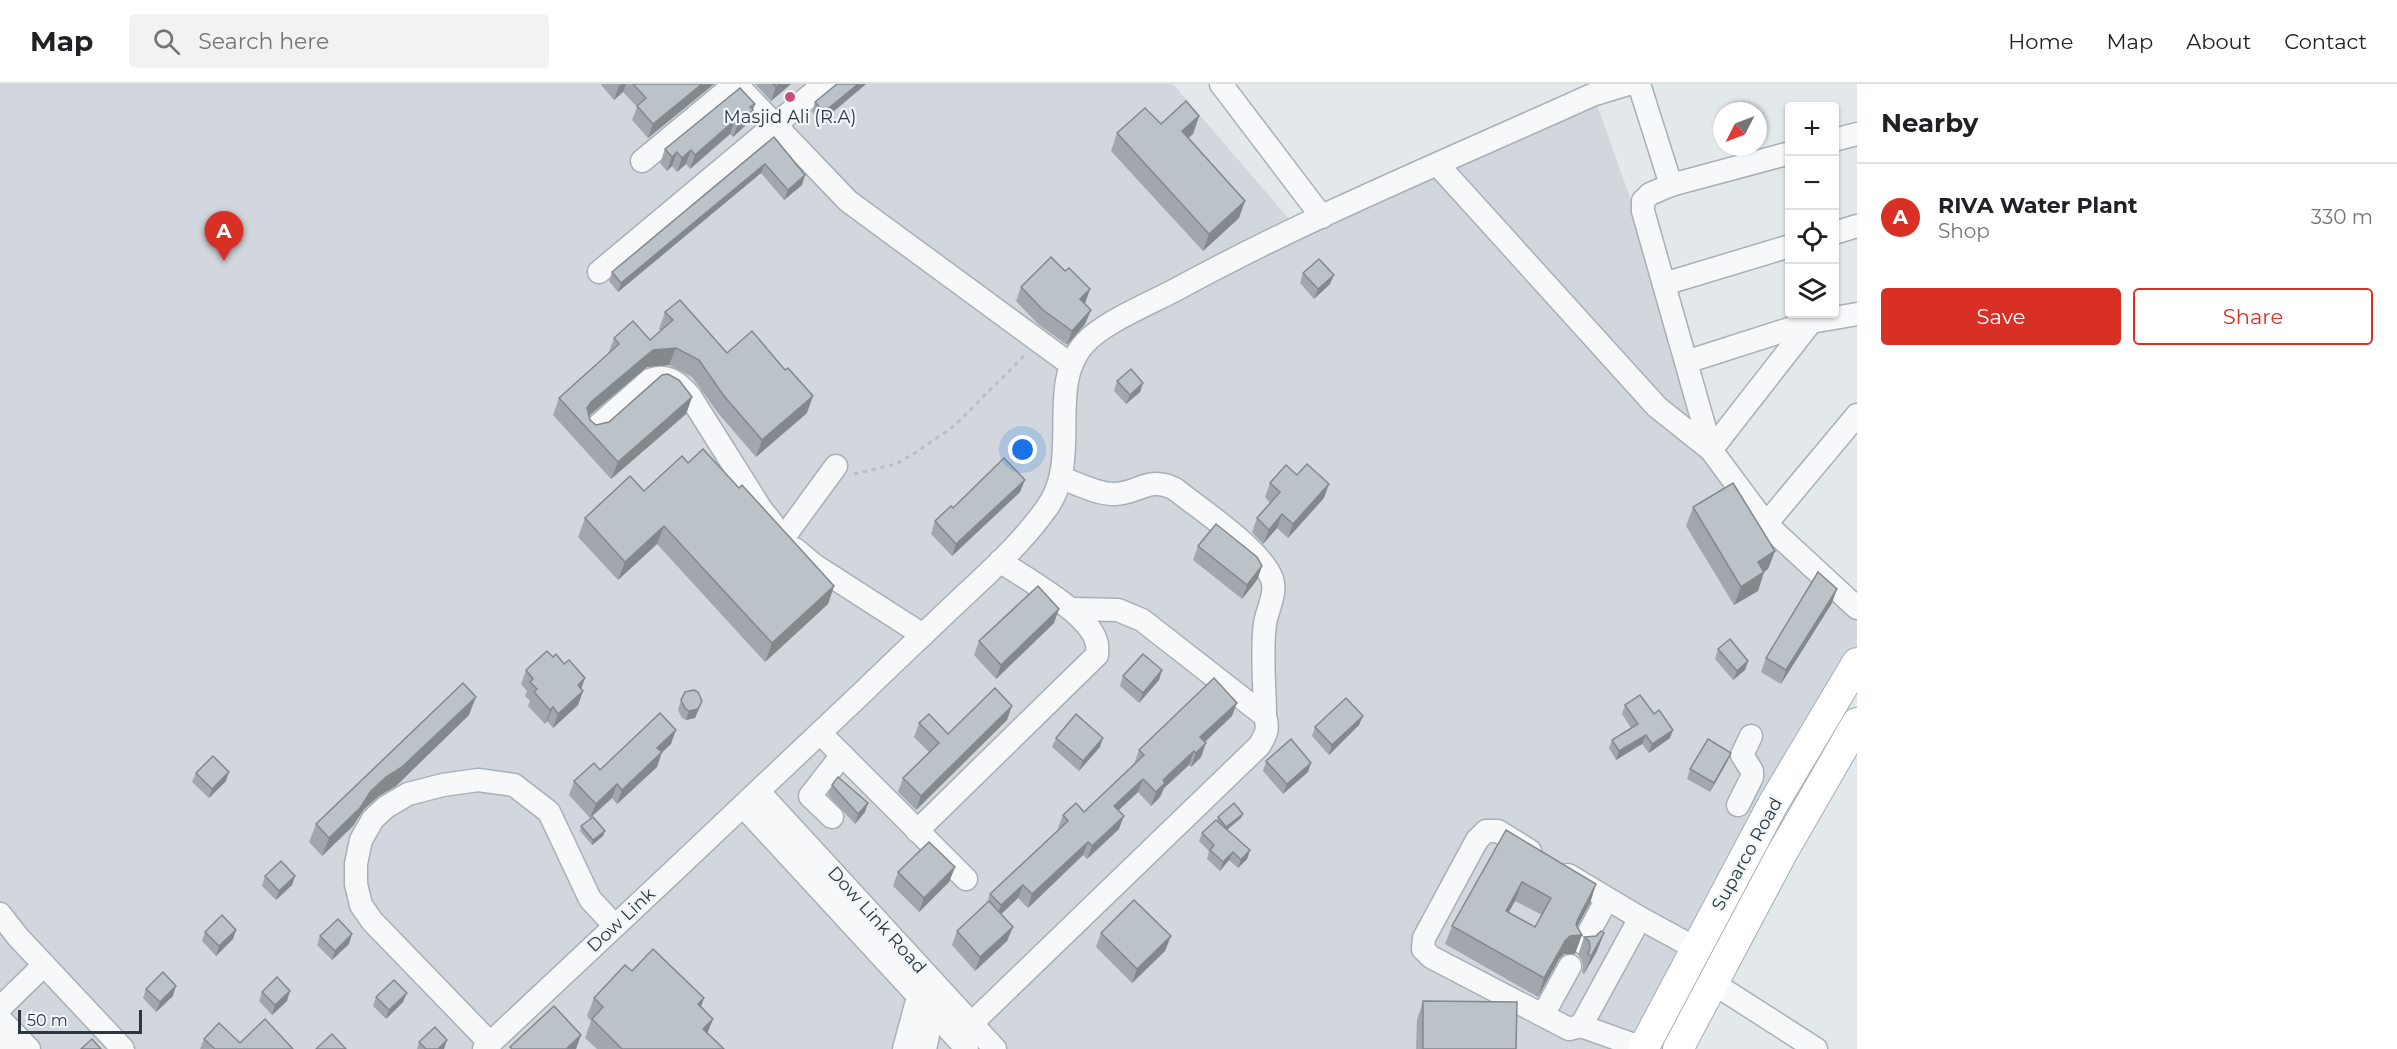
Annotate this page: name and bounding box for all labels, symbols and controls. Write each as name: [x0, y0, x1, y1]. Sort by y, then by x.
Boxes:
search box: [129, 14, 549, 68]
text: Map: [30, 24, 93, 58]
icon: search: [150, 25, 183, 58]
text: Search here: [198, 28, 329, 55]
text: Home: [2008, 29, 2073, 54]
text: Map: [2106, 29, 2153, 54]
text: About: [2186, 29, 2251, 54]
text: Contact: [2284, 29, 2367, 54]
marker: Masjid Ali (R.A): [783, 90, 797, 104]
north arrow: [1713, 102, 1767, 156]
map controls: [1785, 102, 1839, 318]
button: +: [1785, 102, 1839, 156]
place label: Masjid Ali (R.A): [724, 106, 856, 128]
text: Nearby: [1881, 107, 1978, 139]
button: −: [1785, 156, 1839, 210]
text: RIVA Water Plant: [1938, 192, 2138, 219]
text: A: [1893, 205, 1908, 229]
text: 330 m: [2311, 205, 2373, 229]
button: locate: [1785, 210, 1839, 264]
pin: A: [204, 212, 244, 261]
text: Shop: [1938, 219, 1990, 243]
button: layers: [1785, 264, 1839, 318]
button: Save: [1881, 288, 2121, 345]
button: Share: [2133, 288, 2373, 345]
your location: [1008, 435, 1037, 464]
street label: Suparco Road: [1707, 794, 1787, 914]
street label: Dow Link Road: [823, 862, 931, 978]
street label: Dow Link: [582, 883, 660, 957]
scale bar: [18, 1007, 142, 1034]
text: 50 m: [27, 1011, 68, 1030]

